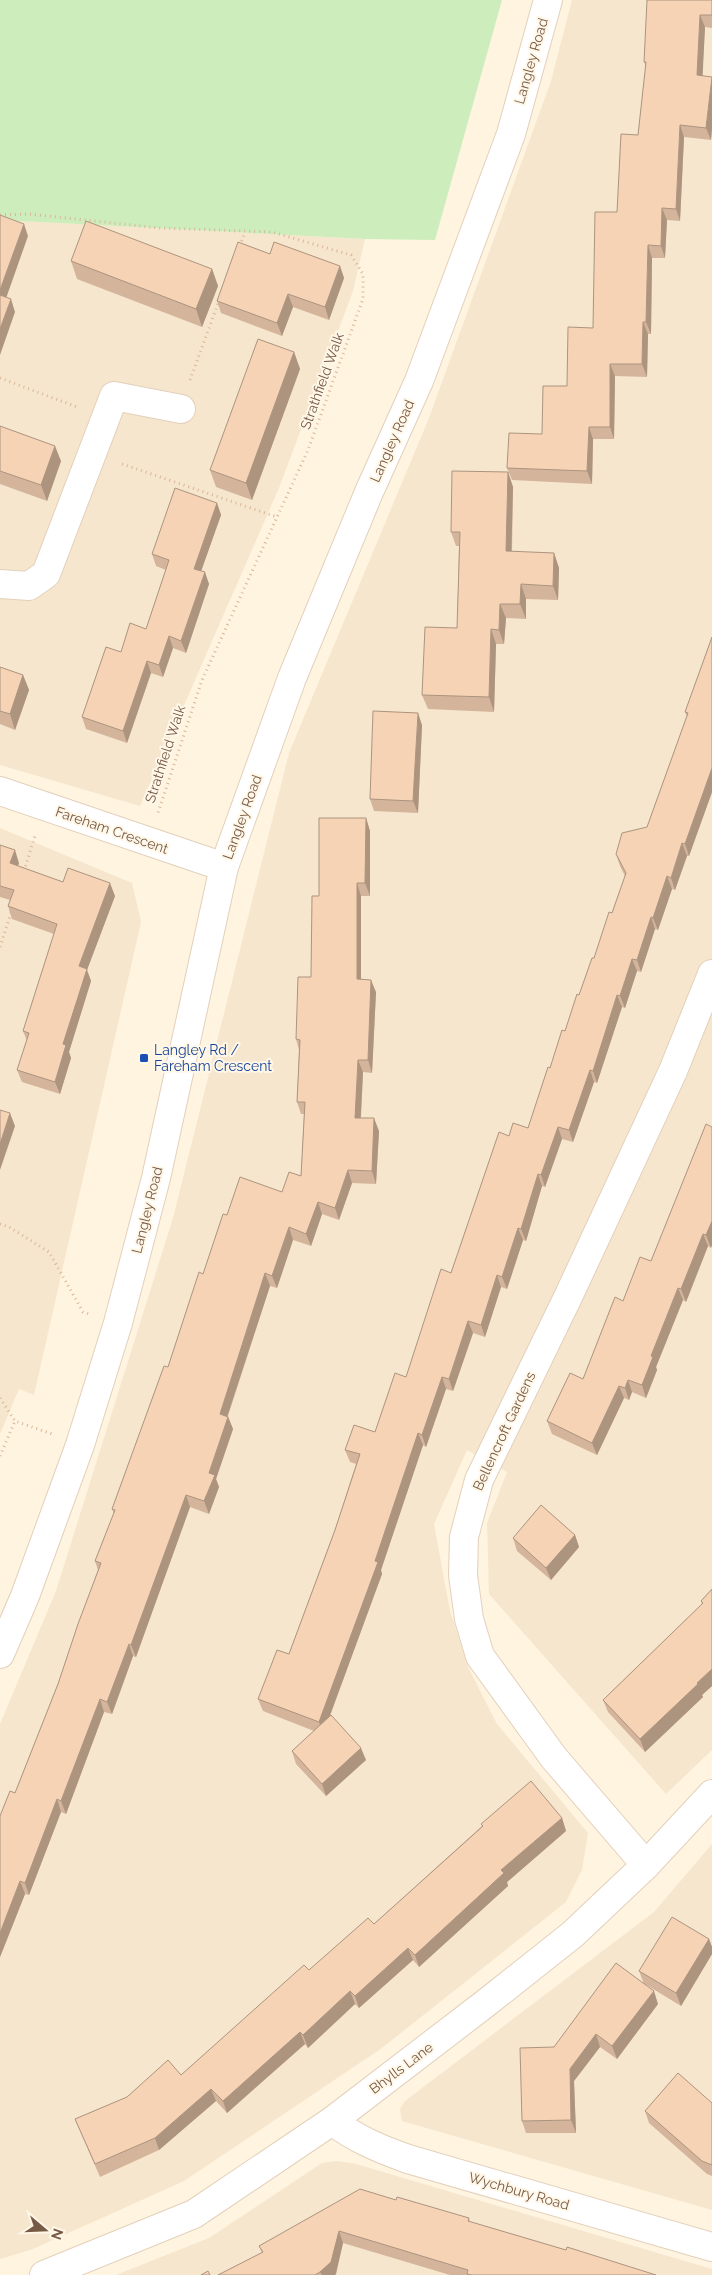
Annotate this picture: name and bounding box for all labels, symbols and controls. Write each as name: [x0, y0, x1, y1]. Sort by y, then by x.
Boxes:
street label: Langley Road: [511, 16, 551, 106]
street label: Strathfield Walk: [297, 330, 347, 432]
street label: Langley Road: [367, 397, 417, 485]
street label: Strathfield Walk: [142, 703, 189, 805]
street label: Langley Road: [219, 773, 265, 861]
street label: Fareham Crescent: [54, 803, 171, 857]
place label: Langley Rd / Fareham Crescent: [154, 1042, 272, 1074]
marker: Langley Rd / Fareham Crescent: [138, 1052, 150, 1064]
street label: Langley Road: [128, 1165, 166, 1255]
street label: Bellencroft Gardens: [469, 1369, 539, 1493]
street label: Bhylls Lane: [366, 2039, 436, 2097]
street label: Wychbury Road: [467, 2169, 571, 2213]
north arrow: [20, 2205, 70, 2255]
text: N: [48, 2227, 67, 2242]

